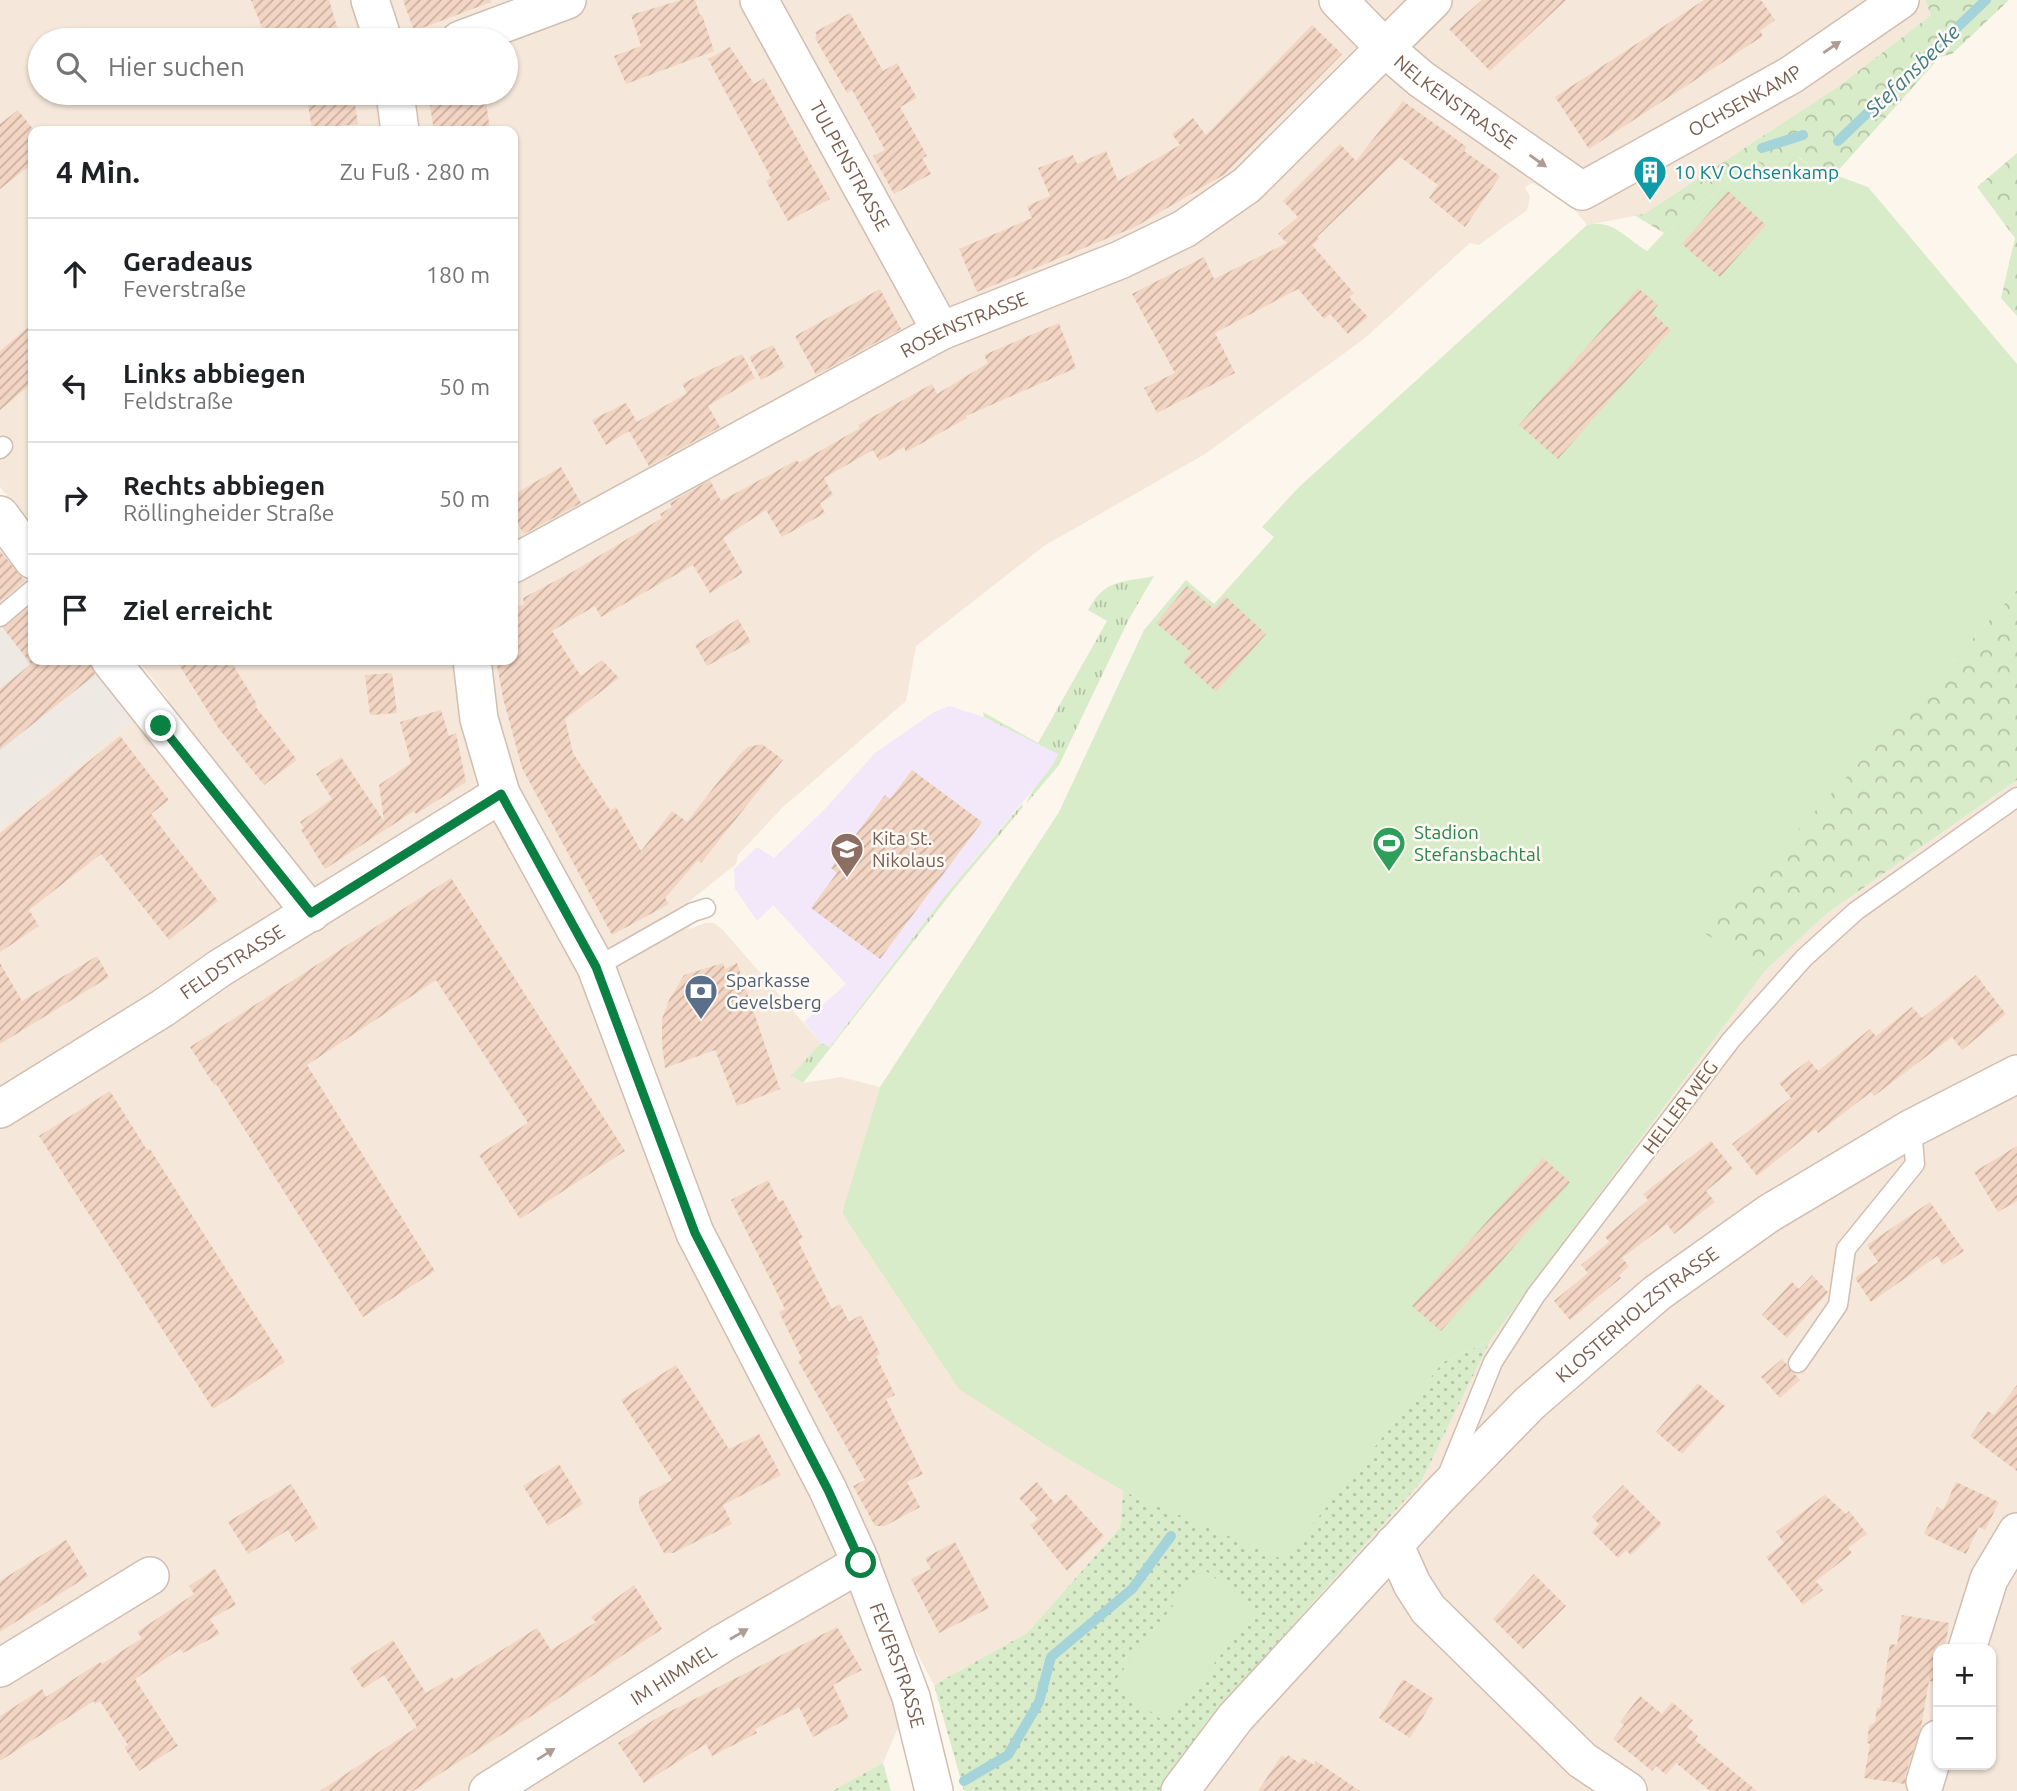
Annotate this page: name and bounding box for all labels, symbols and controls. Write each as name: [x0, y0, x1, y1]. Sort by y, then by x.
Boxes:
water label: Stefansbecke: [1859, 19, 1964, 122]
search box: [28, 28, 518, 105]
one-way arrow: [1822, 41, 1841, 54]
icon: search: [52, 48, 90, 86]
street label: NELKENSTRASSE: [1390, 50, 1521, 153]
text: Hier suchen: [108, 52, 245, 81]
street label: OCHSENKAMP: [1684, 60, 1806, 141]
street label: TULPENSTRASSE: [805, 97, 895, 234]
building icon: 10 KV Ochsenkamp: [1631, 153, 1669, 202]
one-way arrow: [1529, 154, 1547, 168]
text: 4 Min.: [56, 155, 140, 189]
text: Zu Fuß · 280 m: [340, 159, 490, 184]
place label: 10 KV Ochsenkamp: [1674, 161, 1839, 183]
text: Geradeaus: [123, 247, 253, 276]
icon: ahead: [56, 255, 94, 293]
text: 180 m: [426, 262, 490, 287]
text: Feverstraße: [123, 276, 246, 301]
street label: ROSENSTRASSE: [896, 287, 1031, 362]
text: Links abbiegen: [123, 359, 306, 388]
icon: left: [56, 367, 94, 405]
text: 50 m: [439, 374, 490, 399]
text: Feldstraße: [123, 388, 233, 413]
text: Rechts abbiegen: [123, 471, 325, 500]
icon: right: [56, 479, 94, 517]
text: 50 m: [439, 486, 490, 511]
text: Röllingheider Straße: [123, 500, 334, 525]
icon: arrive: [56, 591, 94, 629]
text: Ziel erreicht: [123, 596, 273, 625]
route end: [145, 710, 176, 741]
place label: Stadion Stefansbachtal: [1414, 821, 1541, 865]
sports icon: Stadion Stefansbachtal: [1370, 824, 1408, 873]
place label: Kita St. Nikolaus: [872, 827, 944, 871]
school or university icon: Kita St. Nikolaus: [828, 830, 866, 879]
street label: FELDSTRASSE: [176, 920, 288, 1004]
place label: Sparkasse Gevelsberg: [726, 969, 822, 1013]
bank icon: Sparkasse Gevelsberg: [682, 972, 720, 1021]
street label: HELLER WEG: [1638, 1056, 1722, 1158]
street label: KLOSTERHOLZSTRASSE: [1551, 1242, 1723, 1387]
route start: [845, 1547, 876, 1578]
street label: FEVERSTRASSE: [865, 1600, 929, 1730]
one-way arrow: [729, 1627, 748, 1640]
street label: IM HIMMEL: [626, 1639, 721, 1710]
map controls: [1933, 1644, 1996, 1770]
button: +: [1933, 1644, 1996, 1707]
button: −: [1933, 1707, 1996, 1770]
one-way arrow: [536, 1748, 556, 1761]

